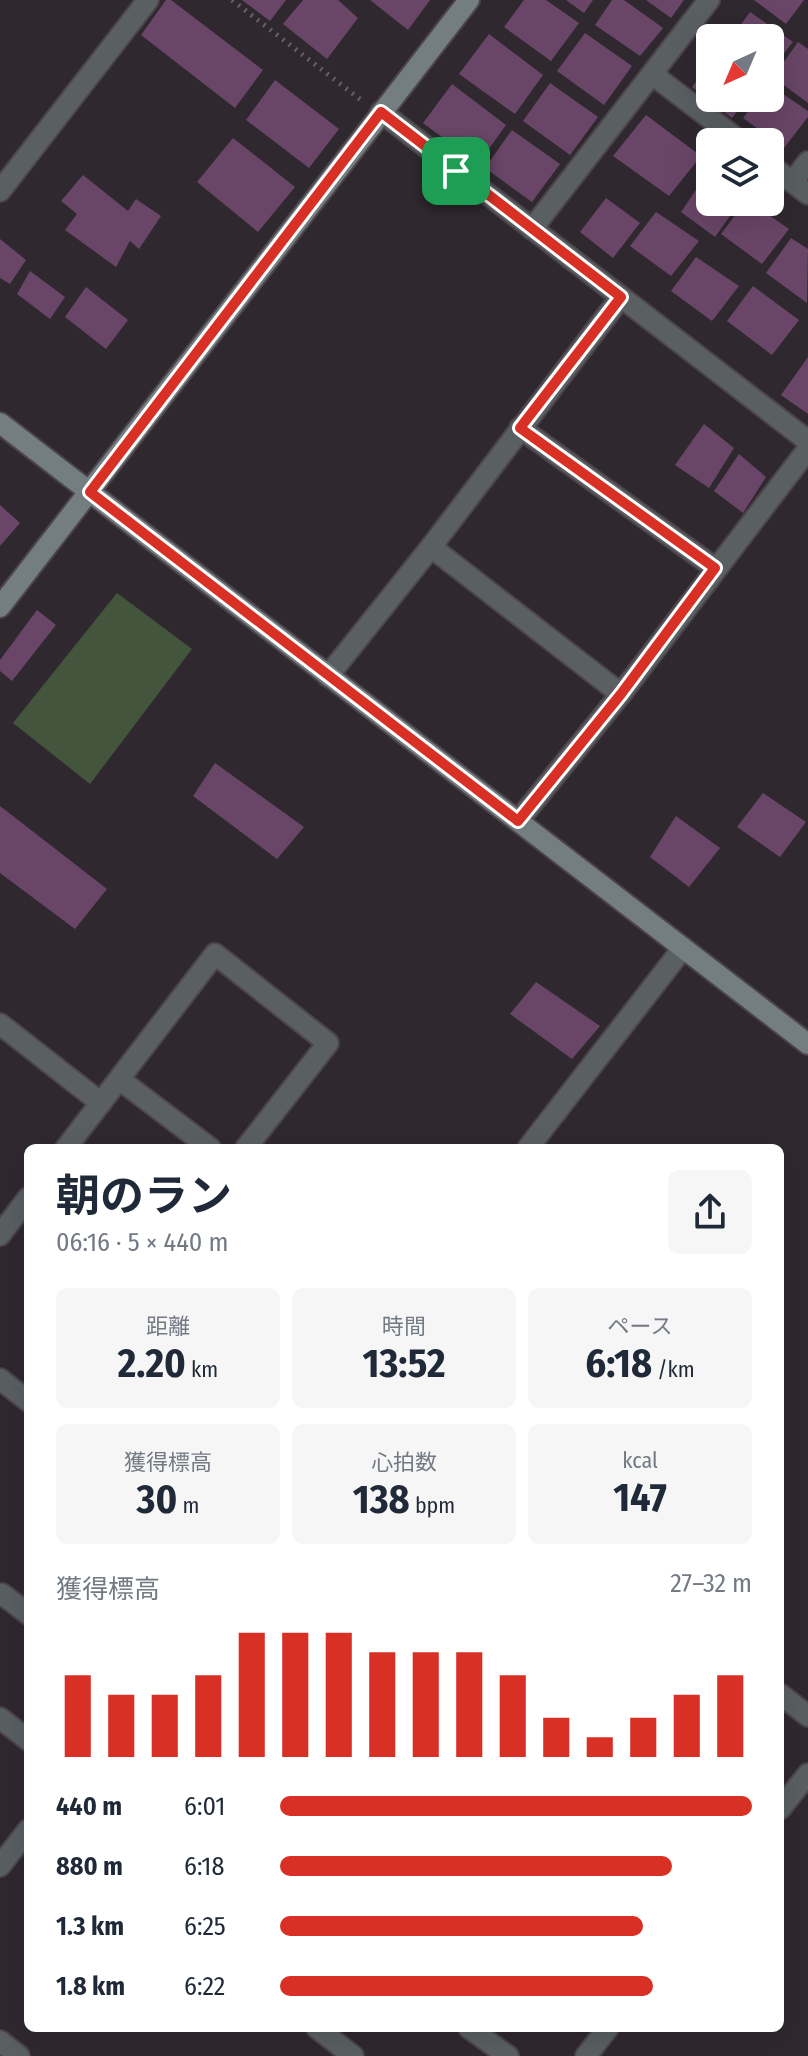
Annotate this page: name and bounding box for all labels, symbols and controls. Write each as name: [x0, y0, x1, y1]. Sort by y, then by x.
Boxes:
north arrow: [696, 24, 784, 112]
map controls: [696, 24, 784, 216]
button: layers: [696, 128, 784, 216]
pin: [422, 137, 490, 205]
icon: arrive: [434, 149, 478, 193]
text: 朝のラン: [56, 1170, 232, 1223]
button: share: [668, 1170, 752, 1254]
text: 06:16 · 5 × 440 m: [56, 1227, 228, 1258]
text: 距離: [146, 1313, 190, 1340]
text: 時間: [382, 1313, 426, 1340]
text: ペース: [608, 1313, 672, 1340]
text: 2.20: [118, 1340, 186, 1388]
text: 13:52: [363, 1340, 446, 1388]
text: 6:18: [585, 1340, 652, 1388]
text: km: [186, 1356, 218, 1383]
text: /km: [652, 1356, 695, 1383]
text: kcal: [622, 1447, 658, 1474]
text: 獲得標高: [124, 1449, 212, 1476]
text: 心拍数: [371, 1449, 437, 1476]
text: 147: [613, 1474, 667, 1522]
text: 30: [137, 1476, 177, 1524]
text: 138: [353, 1476, 410, 1524]
text: m: [177, 1492, 199, 1519]
text: bpm: [410, 1492, 455, 1519]
text: 27–32 m: [670, 1568, 752, 1599]
text: 獲得標高: [56, 1574, 160, 1605]
text: 440 m: [56, 1791, 122, 1822]
text: 6:01: [184, 1791, 225, 1822]
text: 880 m: [56, 1851, 123, 1882]
text: 6:18: [184, 1851, 224, 1882]
text: 1.3 km: [56, 1911, 124, 1942]
text: 6:25: [184, 1911, 226, 1942]
text: 1.8 km: [56, 1971, 125, 2002]
text: 6:22: [184, 1971, 225, 2002]

